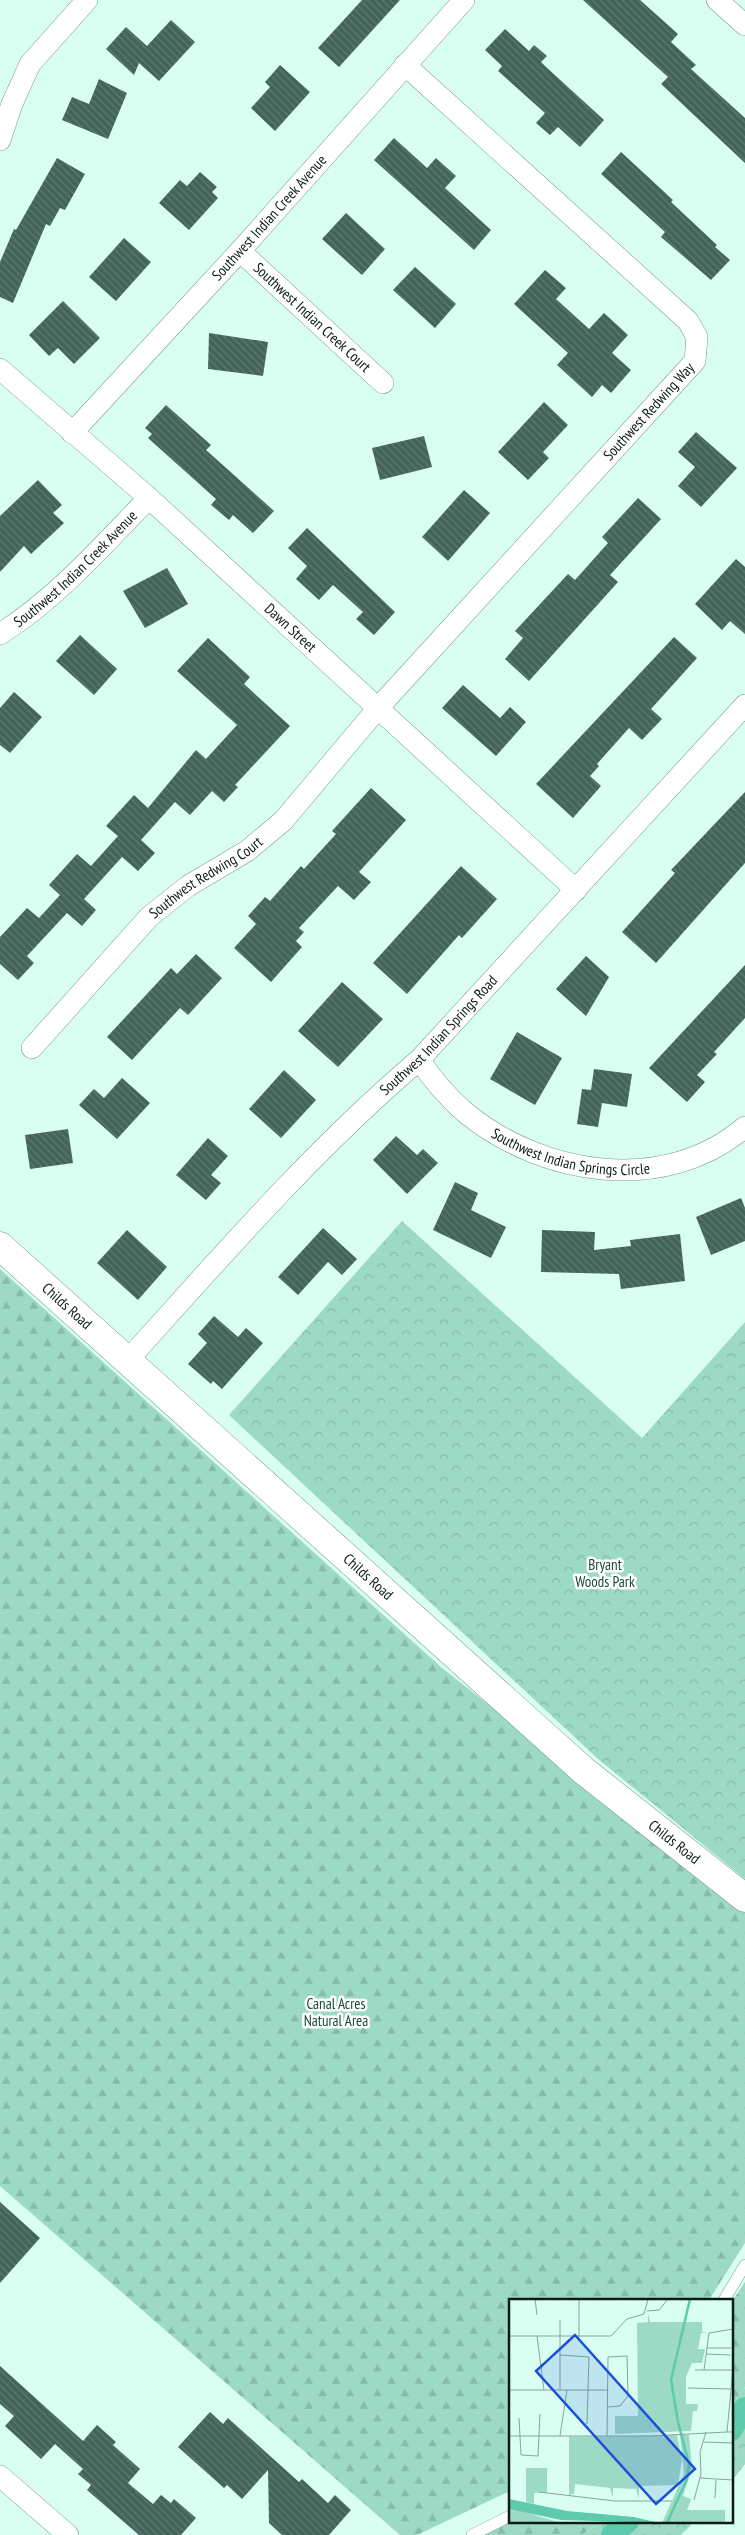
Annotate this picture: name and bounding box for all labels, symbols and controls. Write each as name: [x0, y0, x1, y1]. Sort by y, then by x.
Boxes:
street label: Southwest Indian Creek Avenue: [208, 151, 330, 284]
street label: Southwest Indian Creek Court: [250, 258, 375, 376]
street label: Southwest Redwing Way: [599, 358, 698, 464]
street label: Southwest Indian Creek Avenue: [10, 506, 141, 631]
street label: Dawn Street: [261, 599, 321, 656]
street label: Southwest Redwing Court: [145, 832, 266, 922]
street label: Southwest Indian Springs Road: [376, 971, 501, 1099]
street label: Southwest Indian Springs Circle: [488, 1124, 651, 1179]
street label: Childs Road: [38, 1278, 96, 1333]
street label: Childs Road: [340, 1549, 397, 1604]
park label: Bryant Woods Park: [575, 1555, 635, 1591]
street label: Childs Road: [645, 1815, 704, 1868]
park label: Canal Acres Natural Area: [304, 1994, 368, 2030]
inset map: [509, 2299, 732, 2522]

